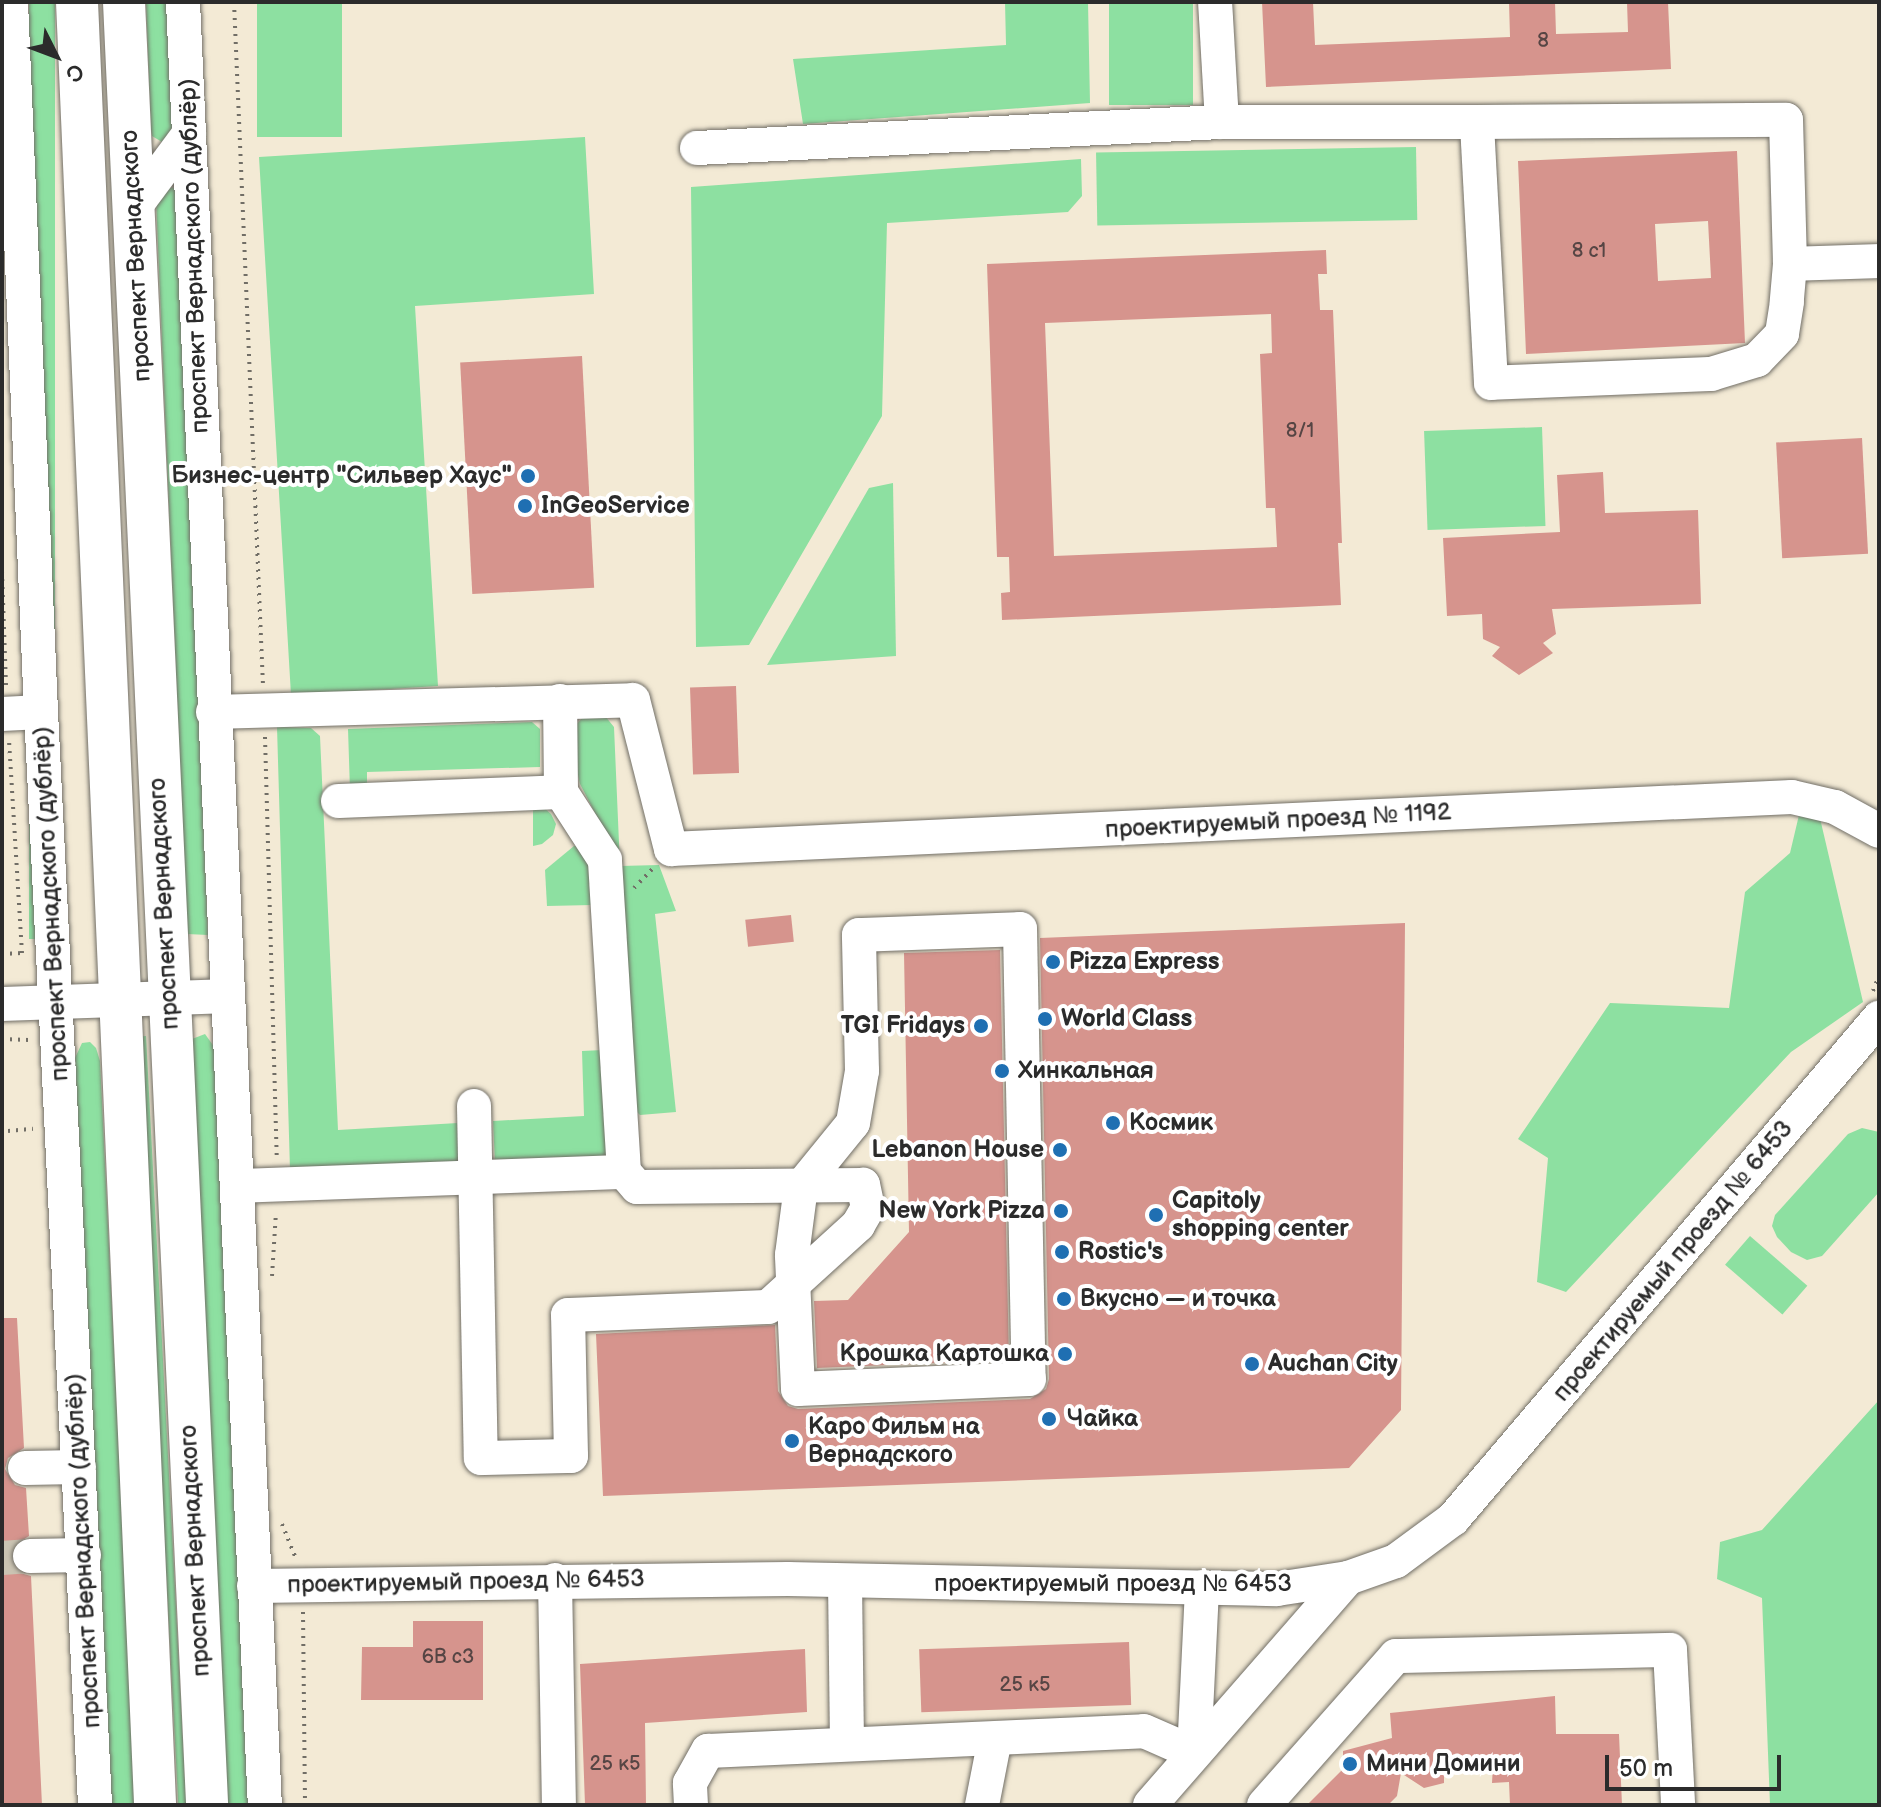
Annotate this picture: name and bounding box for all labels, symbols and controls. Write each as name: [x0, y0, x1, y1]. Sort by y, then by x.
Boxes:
north arrow: [16, 16, 96, 96]
house number: 8: [1537, 29, 1549, 53]
text: С: [59, 58, 89, 87]
street label: проспект Вернадского (дублёр): [173, 78, 215, 434]
street label: проспект Вернадского: [115, 129, 157, 383]
house number: 8 с1: [1572, 239, 1606, 263]
house number: 8/1: [1286, 419, 1314, 443]
place label: Бизнес-центр "Сильвер Хаус": [171, 462, 512, 490]
marker: Бизнес-центр "Сильвер Хаус": [519, 467, 537, 485]
place label: InGeoService: [541, 492, 690, 520]
marker: InGeoService: [516, 497, 534, 515]
street label: проспект Вернадского (дублёр): [27, 726, 75, 1082]
street label: проспект Вернадского: [143, 777, 185, 1031]
street label: проектируемый проезд № 1192: [1104, 798, 1452, 844]
place label: Pizza Express: [1069, 948, 1220, 976]
marker: Pizza Express: [1044, 953, 1062, 971]
place label: World Class: [1061, 1005, 1192, 1033]
marker: World Class: [1036, 1010, 1054, 1028]
place label: TGI Fridays: [841, 1012, 965, 1040]
marker: TGI Fridays: [972, 1017, 990, 1035]
place label: Хинкальная: [1018, 1057, 1154, 1085]
marker: Хинкальная: [993, 1062, 1011, 1080]
place label: Космик: [1129, 1109, 1213, 1137]
marker: Космик: [1104, 1114, 1122, 1132]
street label: проектируемый проезд № 6453: [1547, 1115, 1799, 1407]
place label: Lebanon House: [871, 1136, 1044, 1164]
marker: Lebanon House: [1051, 1141, 1069, 1159]
place label: Capitoly shopping center: [1172, 1187, 1349, 1243]
place label: New York Pizza: [879, 1197, 1045, 1225]
marker: New York Pizza: [1052, 1202, 1070, 1220]
marker: Capitoly shopping center: [1147, 1206, 1165, 1224]
place label: Rostic's: [1078, 1238, 1163, 1266]
marker: Rostic's: [1053, 1243, 1071, 1261]
place label: Вкусно — и точка: [1080, 1285, 1276, 1313]
marker: Вкусно — и точка: [1055, 1290, 1073, 1308]
place label: Крошка Картошка: [840, 1340, 1049, 1368]
marker: Крошка Картошка: [1056, 1345, 1074, 1363]
place label: Auchan City: [1268, 1350, 1398, 1378]
marker: Auchan City: [1243, 1355, 1261, 1373]
street label: проспект Вернадского (дублёр): [59, 1373, 107, 1729]
place label: Чайка: [1067, 1405, 1138, 1433]
marker: Чайка: [1038, 1408, 1060, 1430]
place label: Каро Фильм на Вернадского: [808, 1413, 980, 1469]
street label: проспект Вернадского: [174, 1424, 216, 1678]
marker: Каро Фильм на Вернадского: [783, 1432, 801, 1450]
street label: проектируемый проезд № 6453: [287, 1564, 645, 1600]
street label: проектируемый проезд № 6453: [934, 1570, 1292, 1598]
house number: 6В с3: [422, 1645, 474, 1669]
house number: 25 к5: [1000, 1673, 1050, 1697]
scale bar: [1609, 1739, 1785, 1789]
place label: Мини Домини: [1366, 1750, 1520, 1778]
house number: 25 к5: [590, 1752, 640, 1776]
text: 50 m: [1619, 1754, 1673, 1783]
marker: Мини Домини: [1341, 1755, 1359, 1773]

